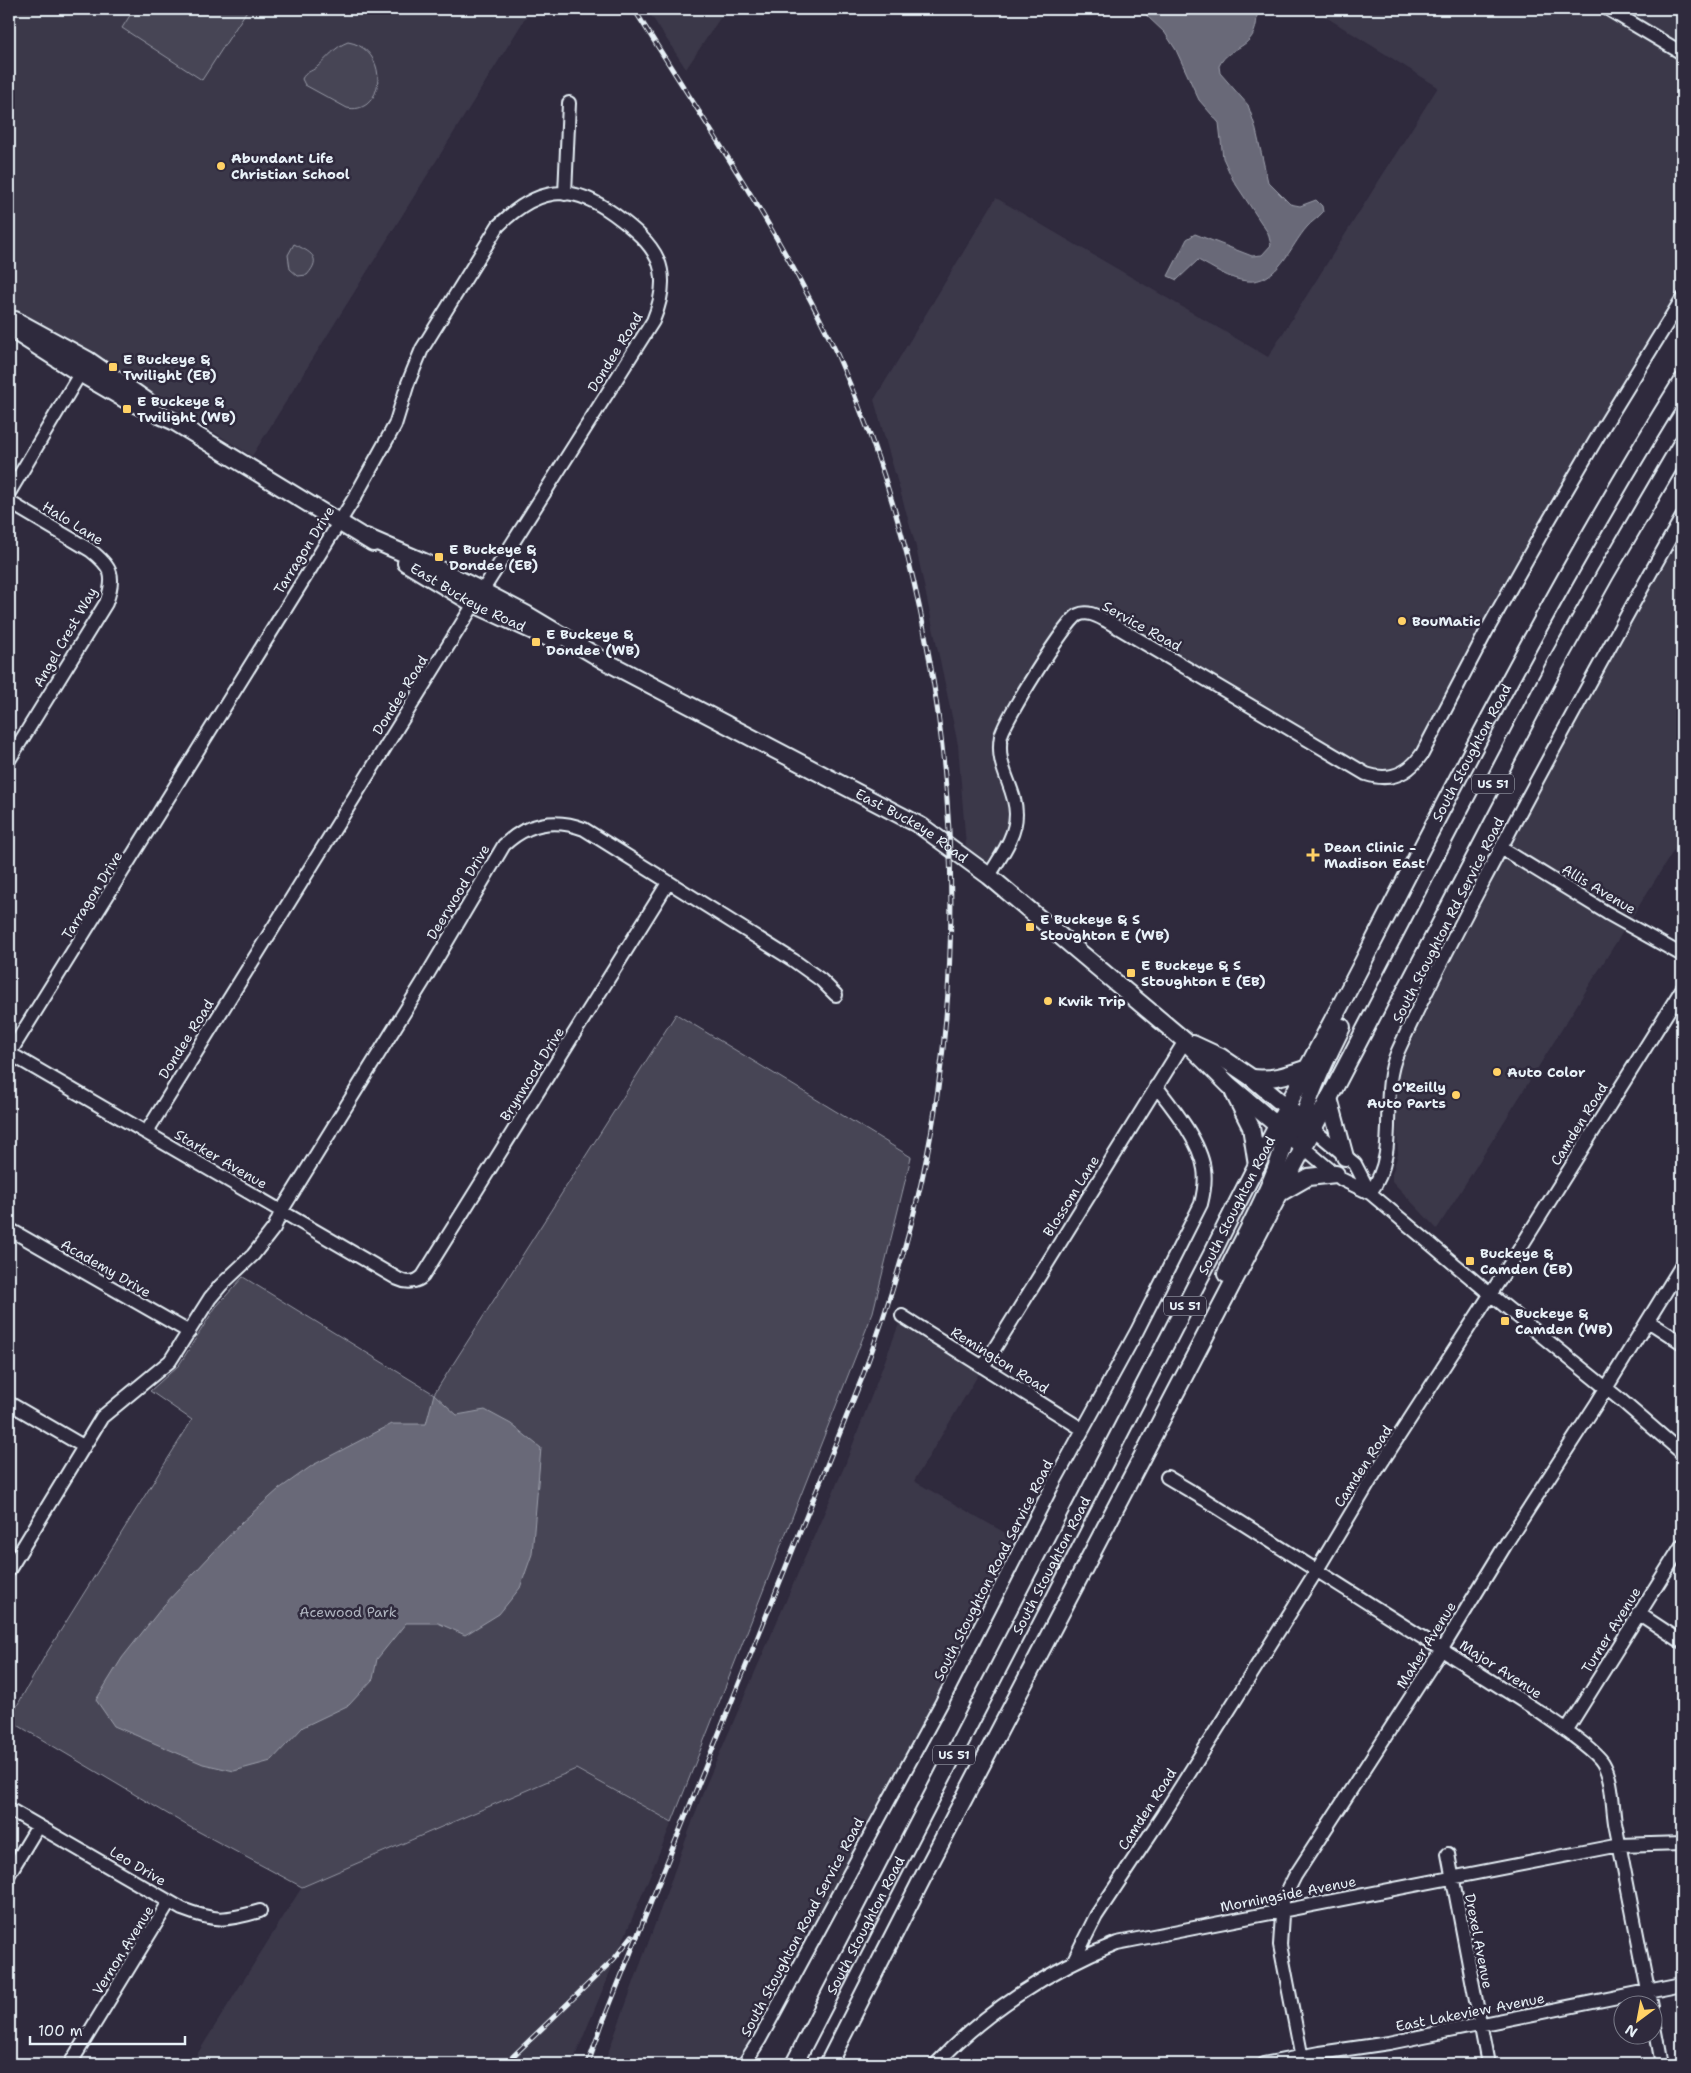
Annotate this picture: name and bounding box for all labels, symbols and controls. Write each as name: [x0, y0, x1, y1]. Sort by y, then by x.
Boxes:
place label: Abundant Life Christian School: [231, 149, 350, 183]
marker: Abundant Life Christian School: [215, 160, 227, 172]
street label: Dondee Road: [583, 309, 647, 395]
place label: E Buckeye & Twilight (EB): [123, 350, 217, 384]
marker: E Buckeye & Twilight (EB): [107, 361, 119, 373]
place label: E Buckeye & Twilight (WB): [137, 392, 236, 426]
marker: E Buckeye & Twilight (WB): [121, 403, 133, 415]
street label: Halo Lane: [39, 497, 107, 549]
street label: Tarragon Drive: [270, 503, 338, 597]
place label: E Buckeye & Dondee (EB): [449, 540, 538, 574]
marker: E Buckeye & Dondee (EB): [433, 551, 445, 563]
street label: East Buckeye Road: [407, 559, 529, 636]
street label: Angel Crest Way: [29, 584, 101, 690]
street label: Service Road: [1099, 597, 1185, 655]
place label: BouMatic: [1412, 612, 1481, 630]
marker: BouMatic: [1396, 615, 1408, 627]
place label: E Buckeye & Dondee (WB): [546, 625, 640, 659]
marker: E Buckeye & Dondee (WB): [530, 636, 542, 648]
street label: Dondee Road: [368, 652, 432, 738]
street label: South Stoughton Road: [1428, 681, 1515, 825]
road number: US 51: [1472, 774, 1514, 794]
street label: East Buckeye Road: [853, 784, 972, 867]
street label: South Stoughton Rd Service Road: [1388, 814, 1508, 1026]
place label: Dean Clinic - Madison East: [1324, 838, 1425, 872]
street label: Deerwood Drive: [422, 841, 494, 943]
street label: Tarragon Drive: [58, 848, 126, 942]
marker: Dean Clinic - Madison East: [1306, 848, 1320, 862]
street label: Allis Avenue: [1559, 860, 1639, 918]
place label: E Buckeye & S Stoughton E (WB): [1040, 910, 1170, 944]
marker: E Buckeye & S Stoughton E (WB): [1024, 921, 1036, 933]
place label: E Buckeye & S Stoughton E (EB): [1141, 956, 1266, 990]
marker: E Buckeye & S Stoughton E (EB): [1125, 967, 1137, 979]
place label: Kwik Trip: [1058, 992, 1126, 1010]
marker: Kwik Trip: [1042, 995, 1054, 1007]
street label: Dondee Road: [154, 996, 218, 1082]
street label: Brynwood Drive: [496, 1023, 568, 1124]
place label: Auto Color: [1507, 1063, 1586, 1081]
marker: Auto Color: [1491, 1066, 1503, 1078]
place label: O'Reilly Auto Parts: [1367, 1078, 1446, 1112]
street label: Camden Road: [1546, 1079, 1612, 1169]
marker: O'Reilly Auto Parts: [1450, 1089, 1462, 1101]
street label: Starker Avenue: [171, 1125, 271, 1193]
street label: South Stoughton Road: [1194, 1133, 1279, 1278]
street label: Blossom Lane: [1039, 1152, 1103, 1240]
street label: Academy Drive: [58, 1235, 154, 1301]
place label: Buckeye & Camden (EB): [1480, 1244, 1573, 1278]
marker: Buckeye & Camden (EB): [1464, 1255, 1476, 1267]
road number: US 51: [1164, 1296, 1206, 1315]
place label: Buckeye & Camden (WB): [1515, 1304, 1613, 1338]
marker: Buckeye & Camden (WB): [1499, 1315, 1511, 1327]
street label: Remington Road: [948, 1323, 1053, 1397]
street label: Camden Road: [1330, 1422, 1396, 1510]
street label: South Stoughton Road Service Road: [929, 1456, 1057, 1683]
street label: South Stoughton Road: [1008, 1493, 1094, 1638]
street label: Turner Avenue: [1577, 1584, 1645, 1676]
street label: Maher Avenue: [1392, 1598, 1460, 1692]
park label: Acewood Park: [299, 1603, 397, 1621]
street label: Major Avenue: [1456, 1636, 1546, 1702]
road number: US 51: [933, 1746, 975, 1764]
street label: Camden Road: [1114, 1765, 1180, 1853]
street label: South Stoughton Road Service Road: [736, 1814, 868, 2040]
street label: Leo Drive: [106, 1842, 170, 1890]
street label: South Stoughton Road: [822, 1853, 909, 1998]
street label: Morningside Avenue: [1218, 1872, 1358, 1916]
street label: Drexel Avenue: [1461, 1892, 1497, 1990]
street label: Vernon Avenue: [88, 1902, 158, 1998]
street label: East Lakeview Avenue: [1394, 1989, 1546, 2035]
north arrow: [1614, 1996, 1664, 2046]
scale bar: [30, 2013, 185, 2045]
text: N: [1622, 2020, 1641, 2042]
text: 100 m: [38, 2021, 83, 2041]

